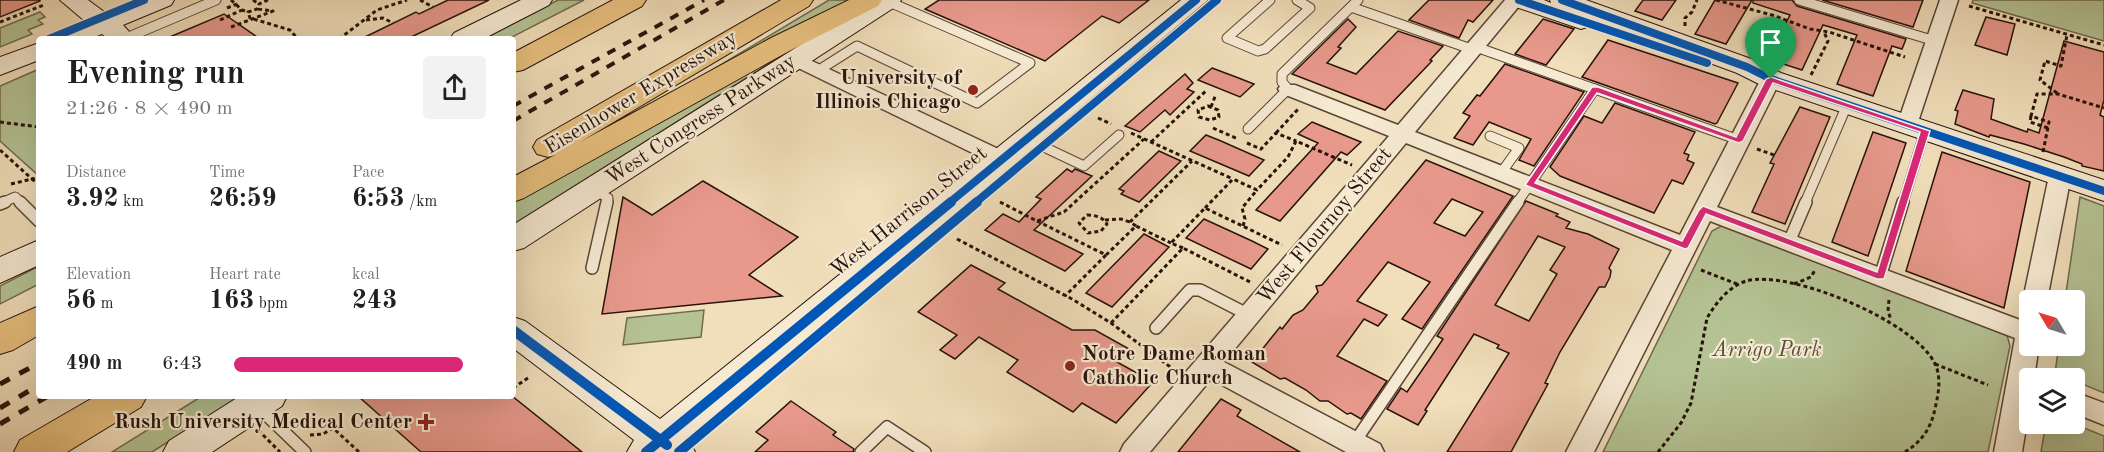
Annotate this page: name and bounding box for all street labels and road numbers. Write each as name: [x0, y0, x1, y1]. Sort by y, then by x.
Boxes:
street label: Eisenhower Expressway: [541, 27, 741, 159]
street label: West Congress Parkway: [602, 51, 800, 189]
street label: West Harrison Street: [827, 143, 991, 281]
street label: West Flournoy Street: [1254, 144, 1396, 308]

